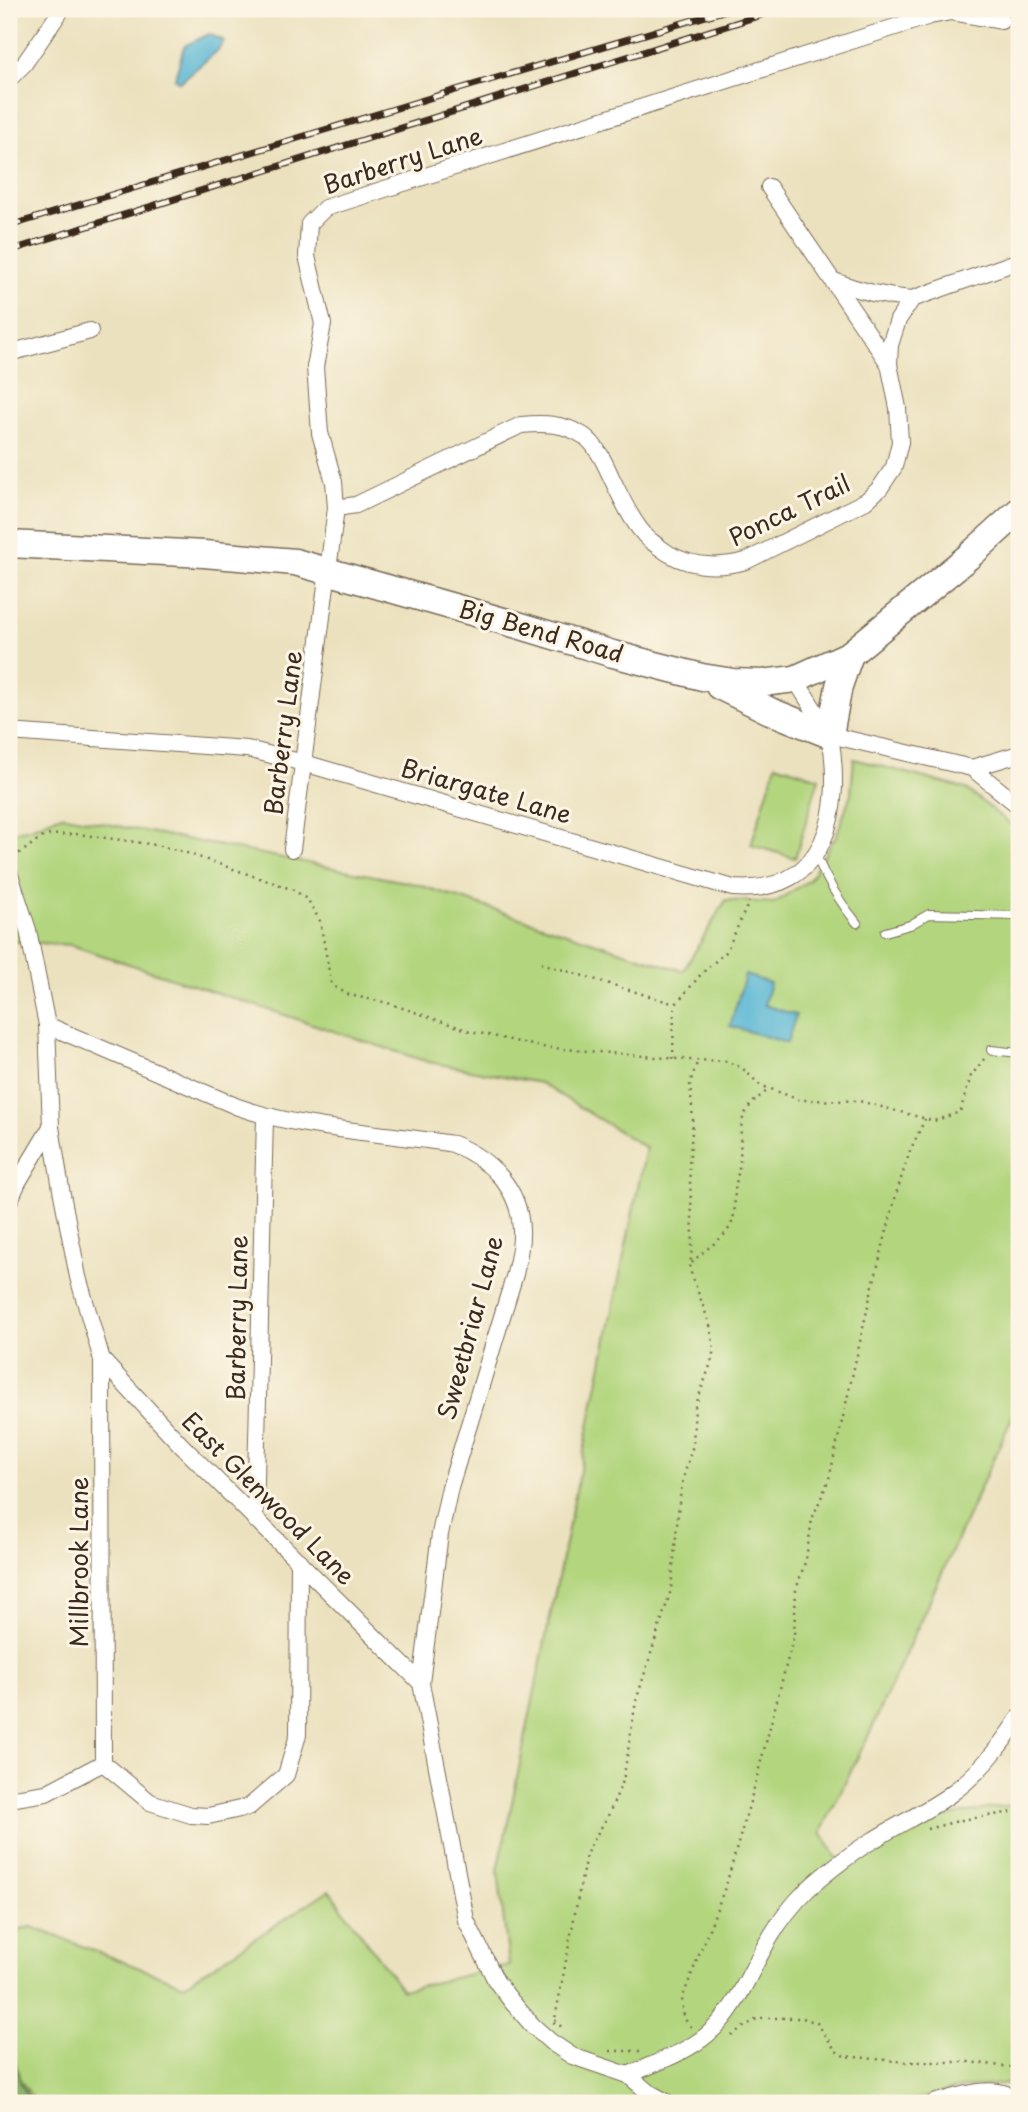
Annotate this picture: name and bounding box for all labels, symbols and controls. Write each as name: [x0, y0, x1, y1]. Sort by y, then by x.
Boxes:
street label: Barberry Lane: [318, 116, 487, 202]
street label: Ponca Trail: [722, 464, 856, 554]
street label: Big Bend Road: [455, 589, 628, 671]
street label: Barberry Lane: [254, 648, 310, 817]
street label: Briargate Lane: [397, 749, 576, 832]
street label: Sweetbriar Lane: [427, 1231, 511, 1424]
street label: Barberry Lane: [217, 1235, 255, 1401]
street label: East Glenwood Lane: [175, 1403, 364, 1592]
street label: Millbrook Lane: [60, 1477, 96, 1647]

